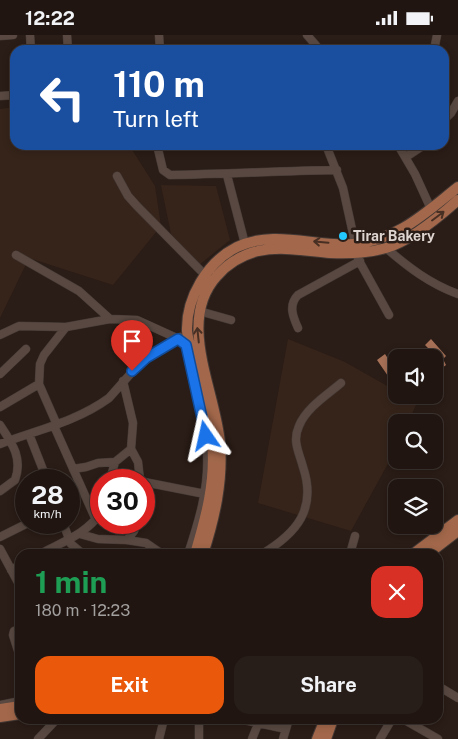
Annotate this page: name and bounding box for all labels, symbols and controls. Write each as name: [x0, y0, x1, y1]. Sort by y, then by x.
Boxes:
text: 12:22: [25, 7, 75, 29]
text: 110 m: [113, 64, 205, 105]
icon: left: [30, 65, 95, 130]
text: Turn left: [113, 106, 199, 132]
one-way arrow: [431, 211, 445, 221]
place label: Tirar Bakery: [353, 228, 435, 244]
marker: Tirar Bakery: [337, 230, 349, 242]
one-way arrow: [313, 237, 329, 247]
pin: [111, 320, 153, 371]
icon: arrive: [118, 327, 146, 355]
one-way arrow: [193, 327, 203, 343]
map controls: [388, 349, 443, 534]
button: sound: [388, 349, 443, 404]
position arrow: [179, 409, 231, 461]
button: search: [388, 414, 443, 469]
speed limit sign: 30: [90, 469, 155, 534]
button: layers: [388, 479, 443, 534]
text: 28: [31, 480, 64, 510]
text: km/h: [33, 507, 62, 521]
text: 1 min: [35, 564, 107, 600]
button: close: [371, 566, 423, 618]
text: 180 m · 12:23: [35, 601, 130, 620]
button: Exit: [35, 656, 224, 714]
button: Share: [234, 656, 423, 714]

